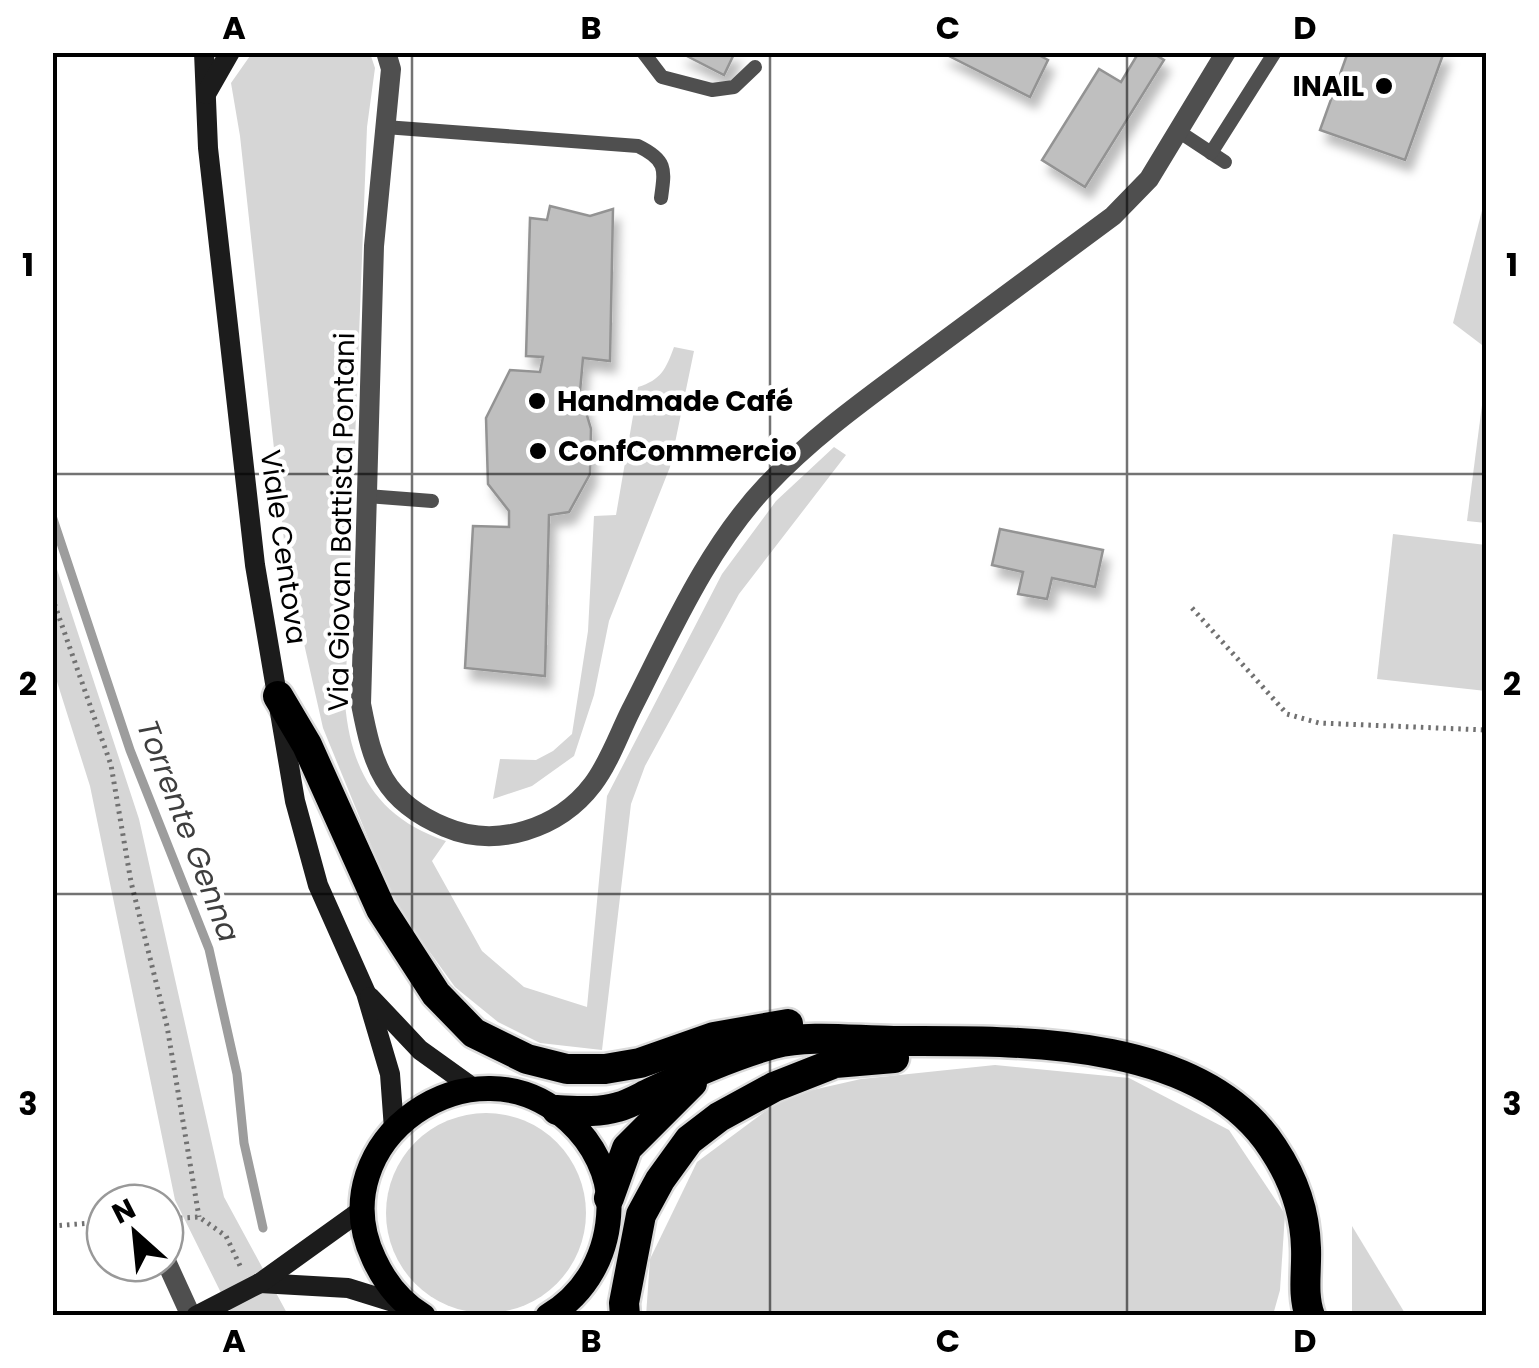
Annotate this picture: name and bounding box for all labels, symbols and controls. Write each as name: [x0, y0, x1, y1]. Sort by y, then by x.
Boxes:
text: A: [222, 5, 246, 50]
text: B: [580, 5, 602, 50]
text: C: [936, 5, 960, 50]
text: D: [1293, 5, 1317, 50]
place label: INAIL: [1292, 67, 1364, 106]
marker: INAIL: [1373, 75, 1395, 97]
text: 1: [22, 242, 34, 287]
text: 1: [1506, 242, 1518, 287]
street label: Via Giovan Battista Pontani: [319, 332, 364, 712]
place label: Handmade Café: [557, 382, 793, 421]
marker: Handmade Café: [526, 390, 548, 412]
place label: ConfCommercio: [558, 432, 797, 471]
marker: ConfCommercio: [527, 440, 549, 462]
street label: Viale Centova: [251, 447, 316, 647]
text: 2: [19, 661, 37, 706]
text: 2: [1503, 661, 1521, 706]
water label: Torrente Genna: [126, 714, 251, 948]
text: 3: [18, 1081, 38, 1126]
text: 3: [1502, 1081, 1522, 1126]
north arrow: [85, 1183, 185, 1283]
text: N: [106, 1189, 142, 1233]
text: A: [222, 1318, 246, 1363]
text: B: [580, 1318, 602, 1363]
text: C: [936, 1318, 960, 1363]
text: D: [1293, 1318, 1317, 1363]

